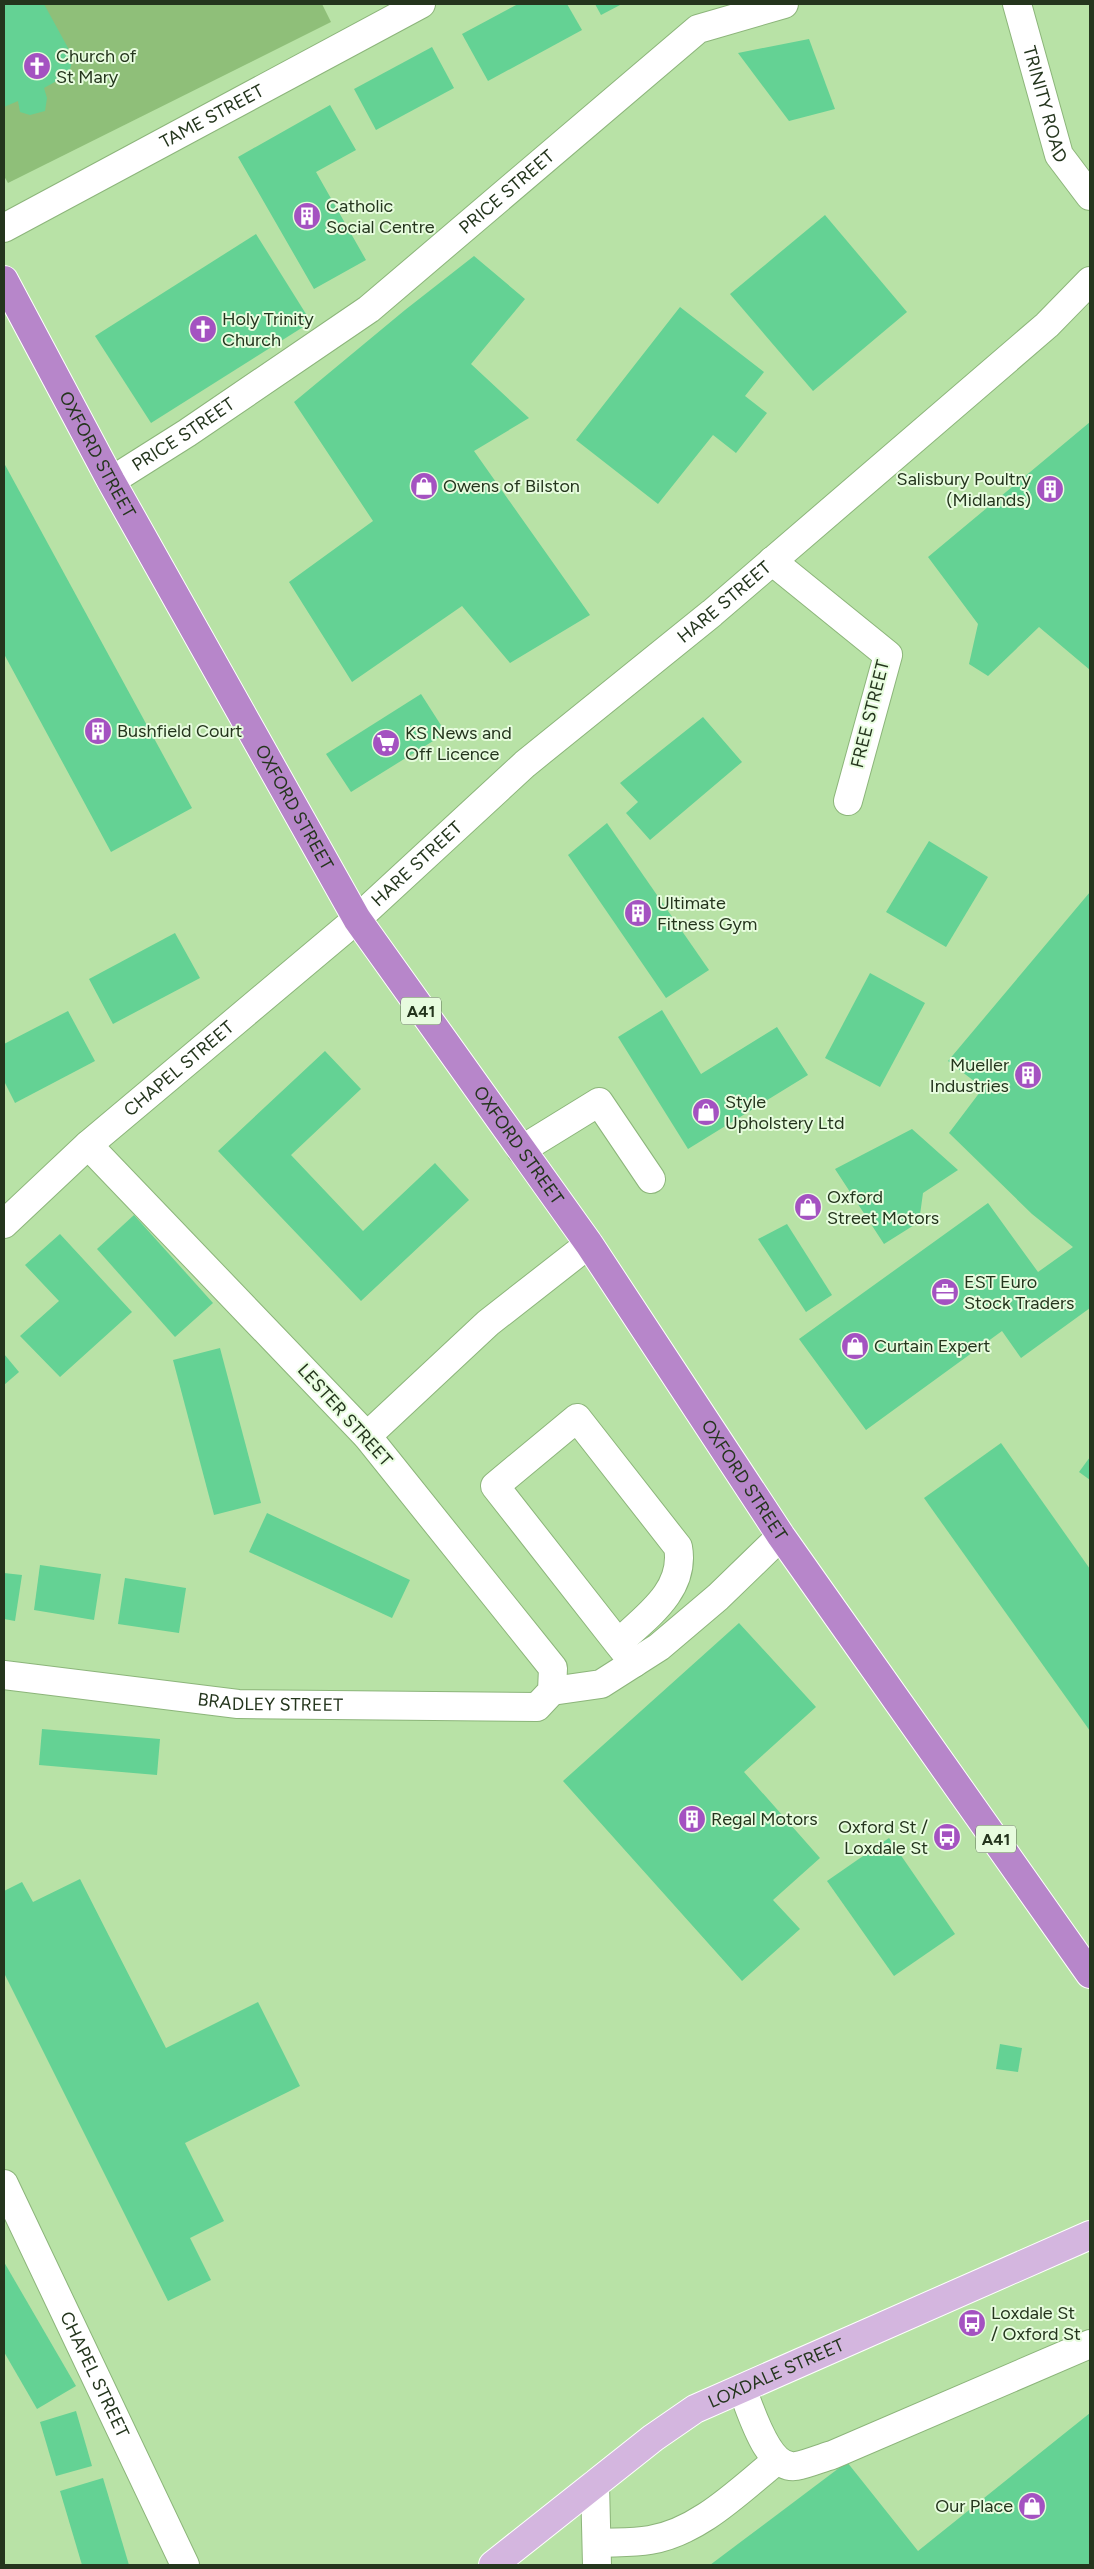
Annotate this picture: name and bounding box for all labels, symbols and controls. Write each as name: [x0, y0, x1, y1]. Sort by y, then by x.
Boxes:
street label: TRINITY ROAD: [1018, 43, 1072, 167]
place label: Church of St Mary: [56, 45, 137, 88]
church icon: Church of St Mary: [22, 51, 52, 81]
street label: TAME STREET: [156, 79, 268, 153]
street label: PRICE STREET: [455, 145, 559, 238]
place label: Catholic Social Centre: [326, 195, 435, 238]
building icon: Catholic Social Centre: [292, 201, 322, 231]
place label: Holy Trinity Church: [222, 308, 314, 351]
church icon: Holy Trinity Church: [188, 314, 218, 344]
street label: OXFORD STREET: [54, 388, 140, 522]
street label: PRICE STREET: [128, 393, 239, 476]
place label: Salisbury Poultry (Midlands): [897, 468, 1032, 511]
shop icon: Owens of Bilston: [409, 471, 439, 501]
building icon: Salisbury Poultry (Midlands): [1035, 474, 1065, 504]
place label: Owens of Bilston: [443, 475, 580, 497]
street label: HARE STREET: [673, 556, 776, 648]
street label: FREE STREET: [846, 658, 894, 770]
building icon: Bushfield Court: [83, 716, 113, 746]
place label: Bushfield Court: [117, 720, 243, 742]
place label: KS News and Off Licence: [405, 722, 512, 765]
supermarket icon: KS News and Off Licence: [371, 728, 401, 758]
street label: OXFORD STREET: [250, 741, 338, 874]
street label: HARE STREET: [367, 817, 467, 911]
place label: Ultimate Fitness Gym: [657, 892, 757, 935]
building icon: Ultimate Fitness Gym: [623, 898, 653, 928]
road number: A41: [401, 998, 441, 1024]
street label: CHAPEL STREET: [119, 1016, 239, 1121]
place label: Mueller Industries: [930, 1054, 1009, 1097]
building icon: Mueller Industries: [1013, 1060, 1043, 1090]
street label: OXFORD STREET: [469, 1082, 568, 1209]
place label: Style Upholstery Ltd: [725, 1091, 844, 1134]
shop icon: Style Upholstery Ltd: [691, 1097, 721, 1127]
place label: Oxford Street Motors: [827, 1186, 939, 1229]
shop icon: Oxford Street Motors: [793, 1192, 823, 1222]
place label: EST Euro Stock Traders: [964, 1271, 1074, 1314]
office icon: EST Euro Stock Traders: [930, 1277, 960, 1307]
shop icon: Curtain Expert: [840, 1331, 870, 1361]
place label: Curtain Expert: [874, 1335, 990, 1357]
street label: LESTER STREET: [293, 1359, 397, 1471]
street label: OXFORD STREET: [697, 1415, 792, 1545]
street label: BRADLEY STREET: [196, 1688, 343, 1716]
building icon: Regal Motors: [677, 1804, 707, 1834]
place label: Regal Motors: [711, 1808, 818, 1830]
place label: Oxford St / Loxdale St: [838, 1816, 928, 1859]
bus stop icon: Oxford St / Loxdale St: [932, 1822, 962, 1852]
road number: A41: [976, 1826, 1016, 1852]
place label: Loxdale St / Oxford St: [991, 2302, 1081, 2345]
street label: CHAPEL STREET: [55, 2308, 134, 2441]
bus stop icon: Loxdale St / Oxford St: [957, 2308, 987, 2338]
street label: LOXDALE STREET: [705, 2334, 848, 2413]
shop icon: Our Place: [1017, 2491, 1047, 2521]
place label: Our Place: [935, 2495, 1013, 2517]

